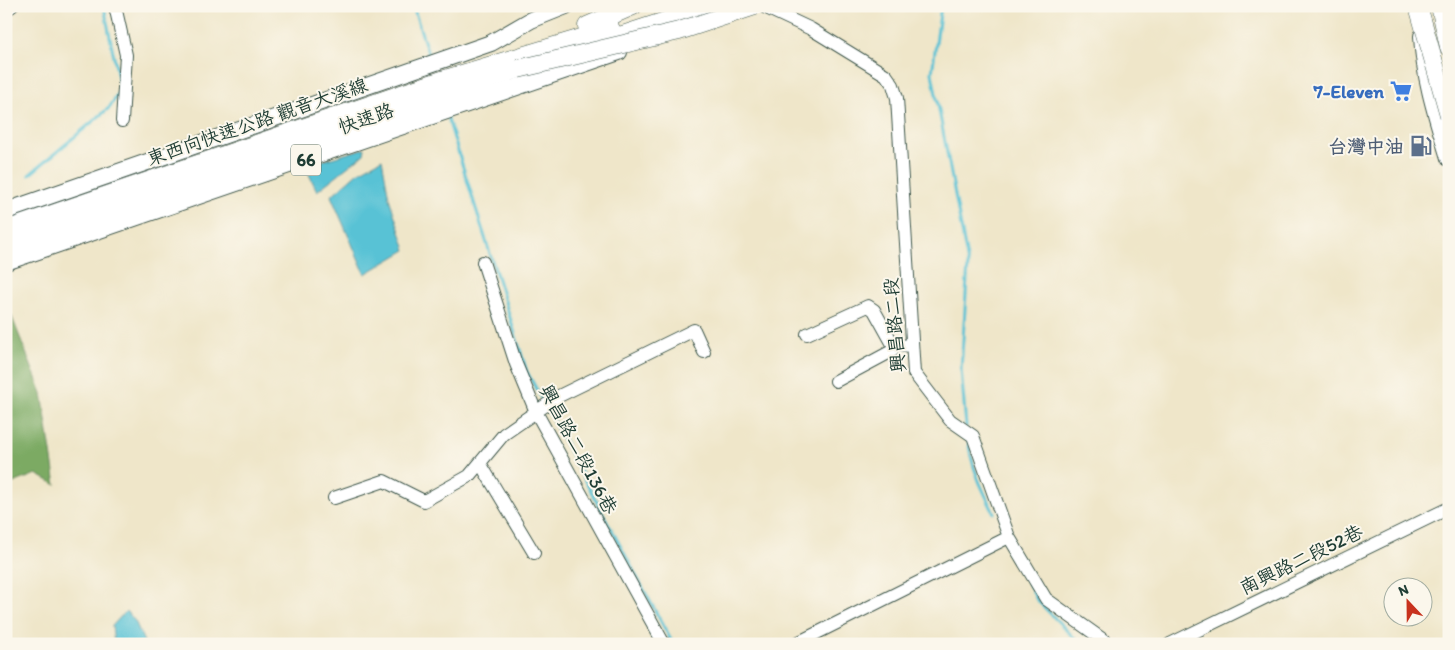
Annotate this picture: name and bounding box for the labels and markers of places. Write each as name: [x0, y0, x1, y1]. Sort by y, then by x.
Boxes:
supermarket icon: 7-Eleven: [1388, 78, 1414, 104]
place label: 7-Eleven: [1312, 80, 1384, 103]
fuel station icon: 台灣中油: [1408, 133, 1434, 159]
place label: 台灣中油: [1328, 135, 1404, 158]

